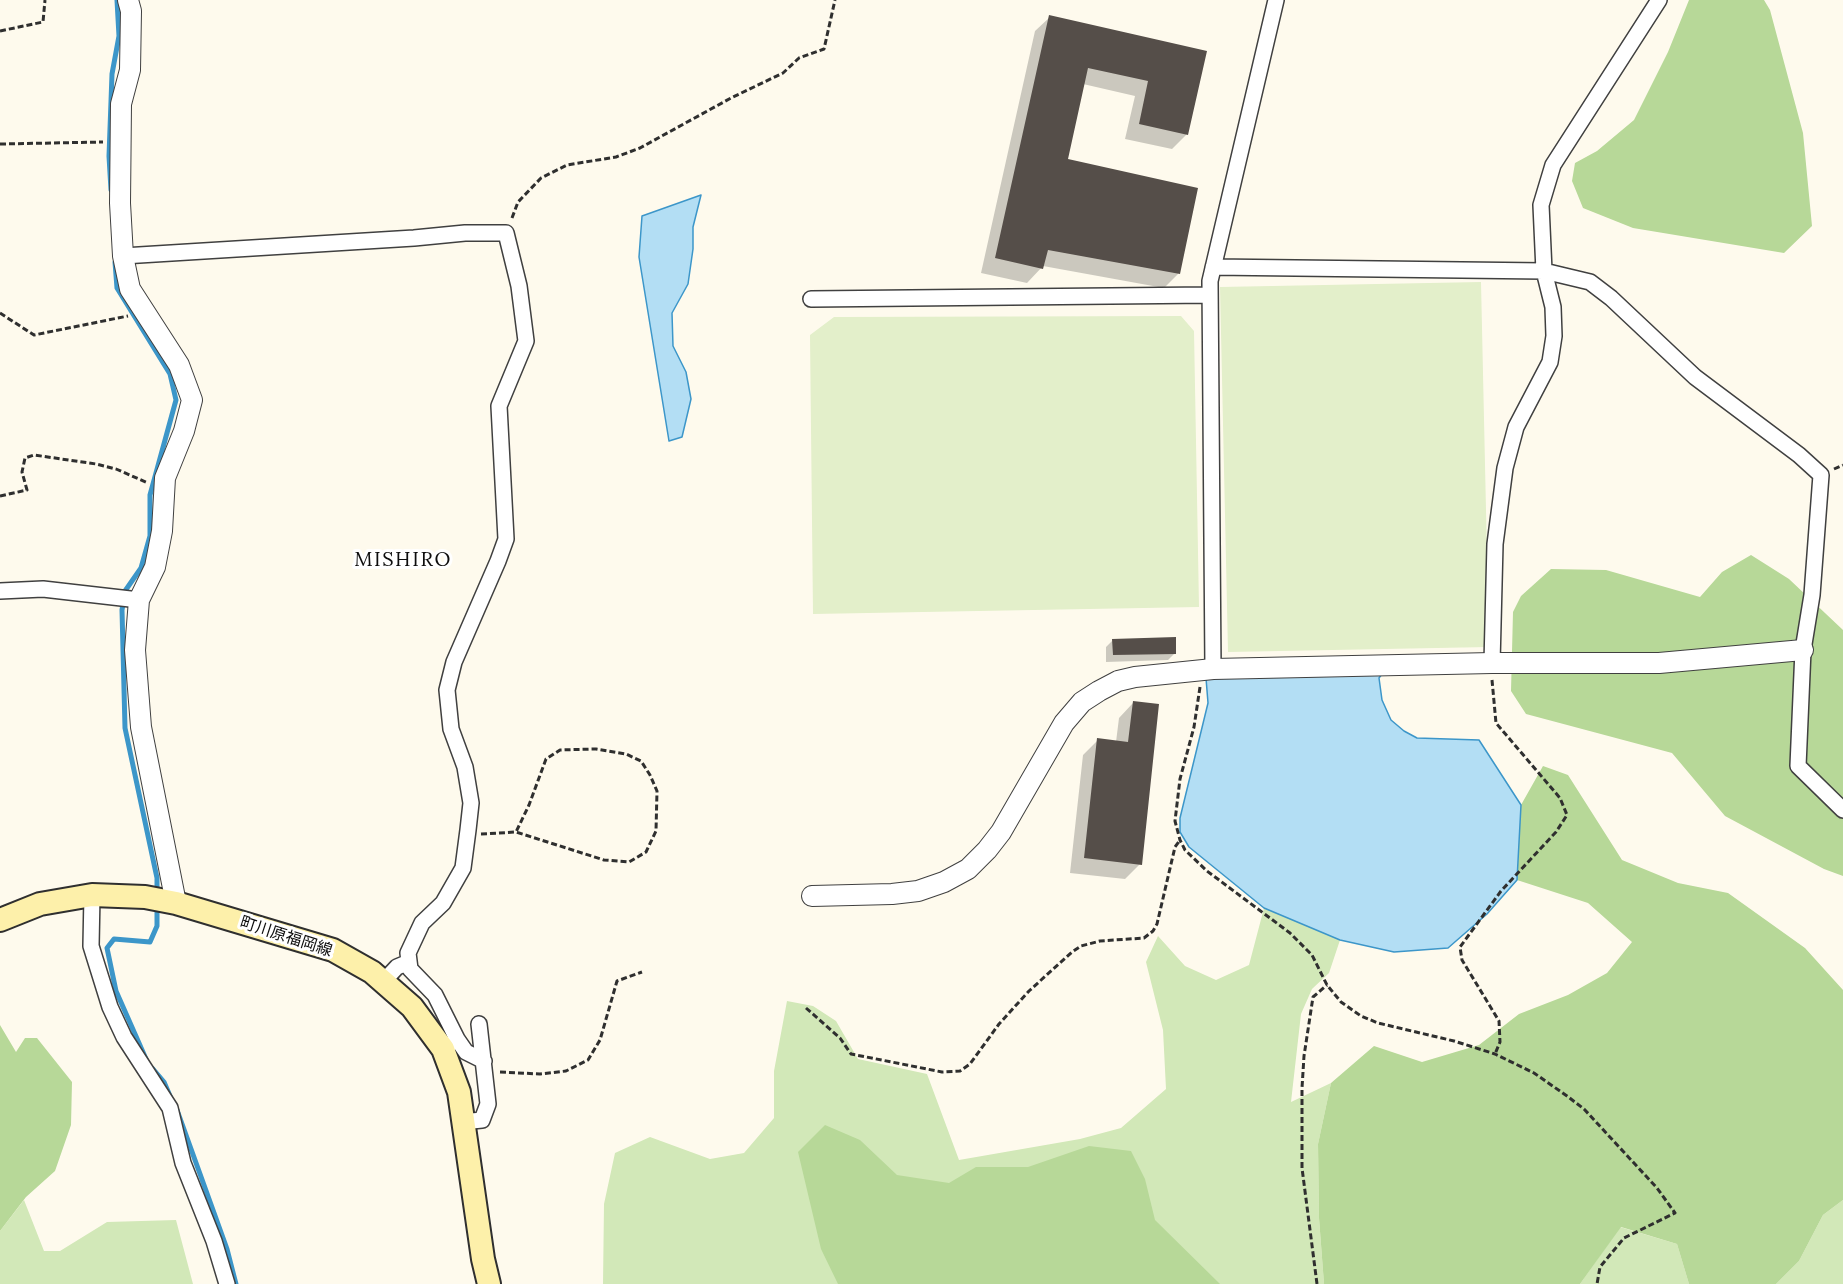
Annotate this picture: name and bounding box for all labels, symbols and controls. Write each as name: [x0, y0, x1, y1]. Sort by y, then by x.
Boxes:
district label: MISHIRO: [354, 548, 452, 572]
street label: 町川原福岡線: [237, 913, 335, 961]

